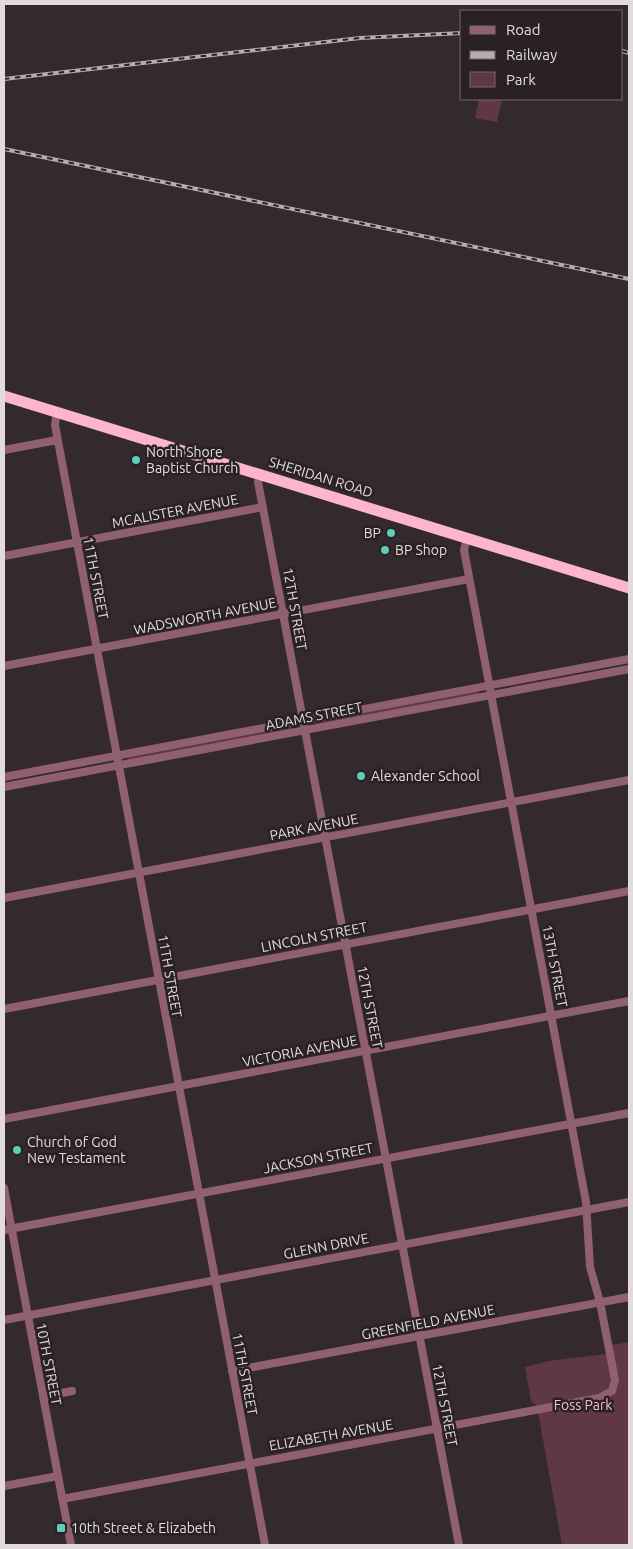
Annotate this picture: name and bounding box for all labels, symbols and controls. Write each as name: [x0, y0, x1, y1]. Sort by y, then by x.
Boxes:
legend: [460, 10, 623, 100]
text: Road: [506, 21, 541, 38]
text: Railway: [506, 46, 557, 63]
text: Park: [506, 71, 536, 88]
place label: North Shore Baptist Church: [146, 444, 238, 476]
marker: North Shore Baptist Church: [130, 454, 142, 466]
street label: SHERIDAN ROAD: [267, 454, 375, 500]
street label: MCALISTER AVENUE: [111, 491, 240, 531]
place label: BP: [364, 525, 381, 541]
marker: BP: [385, 527, 397, 539]
street label: 11TH STREET: [80, 535, 112, 621]
place label: BP Shop: [395, 542, 447, 558]
marker: BP Shop: [379, 544, 391, 556]
street label: 12TH STREET: [280, 566, 310, 652]
street label: WADSWORTH AVENUE: [132, 594, 278, 638]
street label: ADAMS STREET: [264, 699, 364, 733]
place label: Alexander School: [371, 768, 480, 784]
marker: Alexander School: [355, 770, 367, 782]
street label: PARK AVENUE: [268, 811, 360, 843]
street label: LINCOLN STREET: [260, 919, 369, 955]
street label: 13TH STREET: [539, 923, 571, 1009]
street label: 11TH STREET: [155, 933, 185, 1019]
street label: 12TH STREET: [354, 964, 386, 1050]
street label: VICTORIA AVENUE: [241, 1032, 359, 1070]
place label: Church of God New Testament: [27, 1134, 126, 1166]
street label: JACKSON STREET: [262, 1139, 375, 1177]
marker: Church of God New Testament: [11, 1144, 23, 1156]
street label: GLENN DRIVE: [282, 1230, 370, 1262]
street label: GREENFIELD AVENUE: [360, 1301, 496, 1343]
street label: 10TH STREET: [33, 1321, 65, 1407]
street label: 11TH STREET: [229, 1331, 261, 1417]
street label: 12TH STREET: [429, 1362, 461, 1448]
park label: Foss Park: [554, 1397, 612, 1413]
street label: ELIZABETH AVENUE: [268, 1416, 394, 1454]
place label: 10th Street & Elizabeth: [71, 1520, 216, 1536]
marker: 10th Street & Elizabeth: [55, 1522, 67, 1534]

